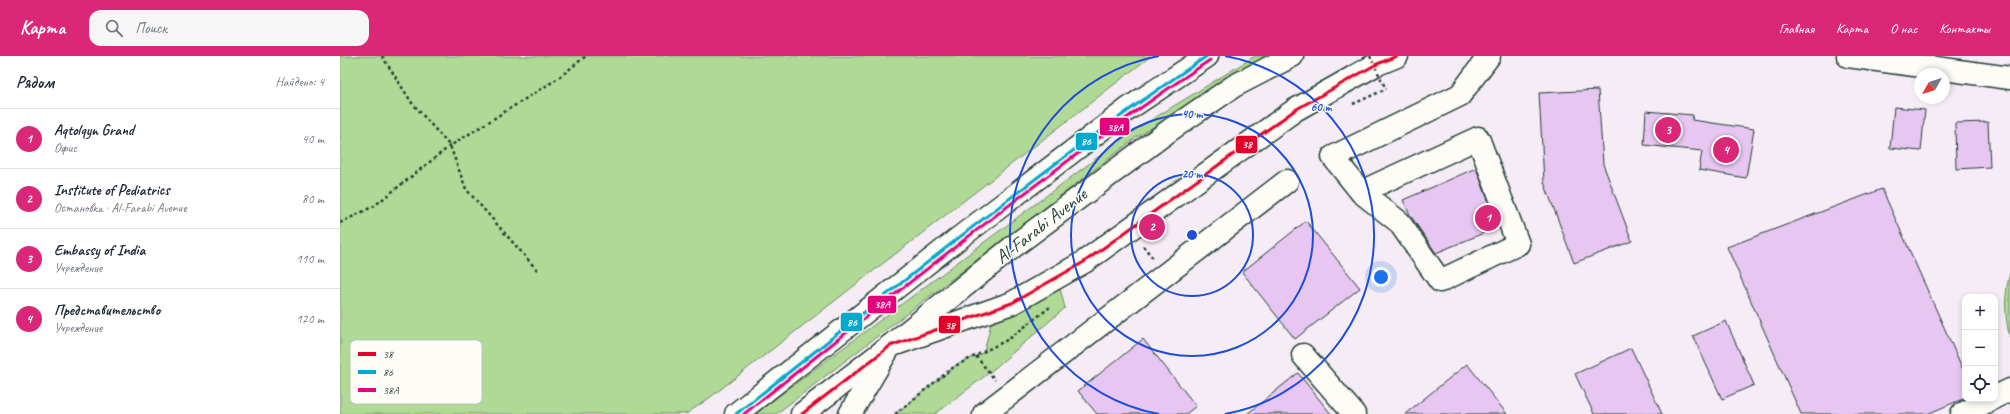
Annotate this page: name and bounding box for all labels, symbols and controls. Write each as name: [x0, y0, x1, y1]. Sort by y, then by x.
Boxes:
search box: [89, 10, 369, 46]
text: Карта: [20, 16, 65, 40]
icon: search: [103, 17, 125, 39]
text: Поиск: [135, 19, 167, 38]
text: Главная: [1779, 20, 1814, 37]
text: Карта: [1836, 20, 1868, 37]
text: О нас: [1890, 20, 1917, 37]
text: Контакты: [1939, 20, 1990, 37]
north arrow: [1914, 68, 1950, 104]
text: Рядом: [16, 72, 54, 93]
text: Найдено: 4: [276, 74, 324, 90]
text: 60 m: [1311, 99, 1333, 115]
text: 40 m: [1182, 106, 1203, 122]
pin: 3: [1655, 115, 1681, 145]
line badge: 38А: [1099, 117, 1130, 136]
text: 38А: [1107, 120, 1124, 134]
text: Aqtolqyn Grand: [54, 121, 134, 140]
text: 1: [26, 131, 32, 147]
text: 40 m: [302, 131, 324, 147]
line badge: 86: [1075, 132, 1098, 151]
text: 86: [1081, 134, 1092, 148]
line badge: 38: [1235, 135, 1258, 154]
pin: 4: [1713, 135, 1739, 165]
text: 38: [1242, 137, 1254, 151]
text: Офис: [54, 140, 77, 156]
text: 20 m: [1182, 166, 1203, 182]
text: Institute of Pediatrics: [54, 181, 169, 200]
street label: Al-Farabi Avenue: [990, 182, 1093, 269]
text: 2: [26, 191, 32, 207]
text: 80 m: [302, 191, 324, 207]
text: Остановка · Al-Farabi Avenue: [54, 200, 187, 216]
pin: 1: [1475, 203, 1501, 233]
pin: 2: [1139, 212, 1165, 242]
centre of rings: [1185, 228, 1199, 242]
text: Embassy of India: [54, 241, 145, 260]
text: 3: [26, 251, 32, 267]
text: 110 m: [296, 251, 324, 267]
text: Учреждение: [54, 260, 102, 276]
your location: [1371, 267, 1391, 287]
map controls: [1962, 294, 1998, 402]
button: +: [1962, 294, 1998, 330]
line badge: 38А: [867, 295, 897, 314]
text: 38А: [874, 297, 891, 311]
text: Представительство: [54, 301, 160, 320]
text: 4: [26, 311, 32, 327]
text: 120 m: [296, 311, 324, 327]
line badge: 86: [840, 312, 863, 332]
text: 86: [847, 315, 858, 329]
line badge: 38: [938, 315, 961, 334]
text: 38: [945, 318, 957, 332]
text: Учреждение: [54, 320, 102, 336]
button: −: [1962, 330, 1998, 366]
legend: [350, 340, 482, 404]
text: 38: [383, 347, 394, 361]
text: 86: [383, 365, 394, 379]
button: locate: [1962, 366, 1998, 402]
text: 38А: [383, 383, 399, 397]

